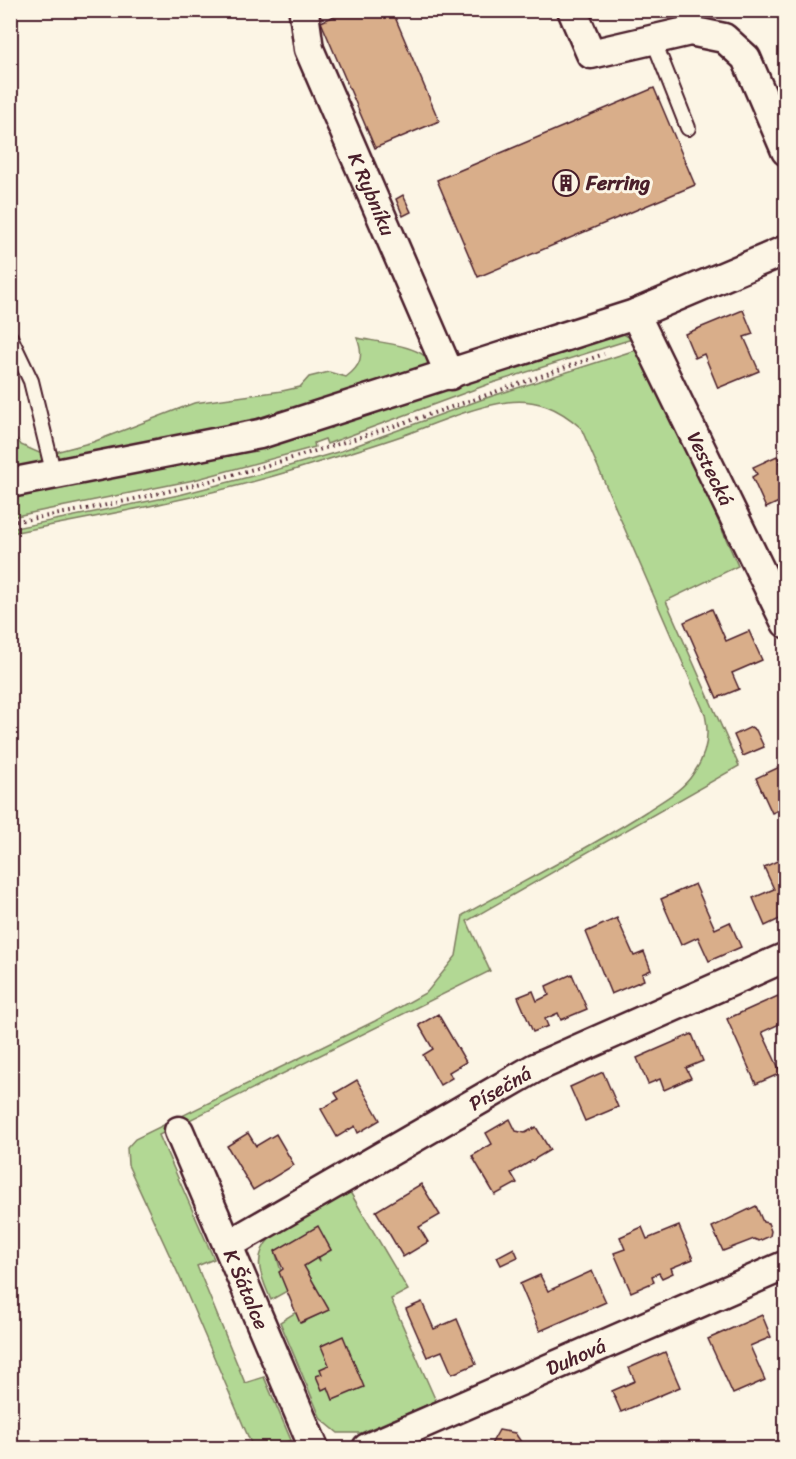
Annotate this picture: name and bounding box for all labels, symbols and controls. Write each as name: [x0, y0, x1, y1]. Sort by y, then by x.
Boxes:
street label: K Rybníku: [338, 147, 405, 242]
place label: Ferring: [585, 166, 650, 201]
building icon: Ferring: [551, 168, 581, 198]
street label: Vestecká: [677, 425, 744, 512]
street label: Písečná: [462, 1056, 538, 1120]
street label: K Šátalce: [214, 1243, 279, 1335]
street label: Duhová: [540, 1328, 612, 1385]

